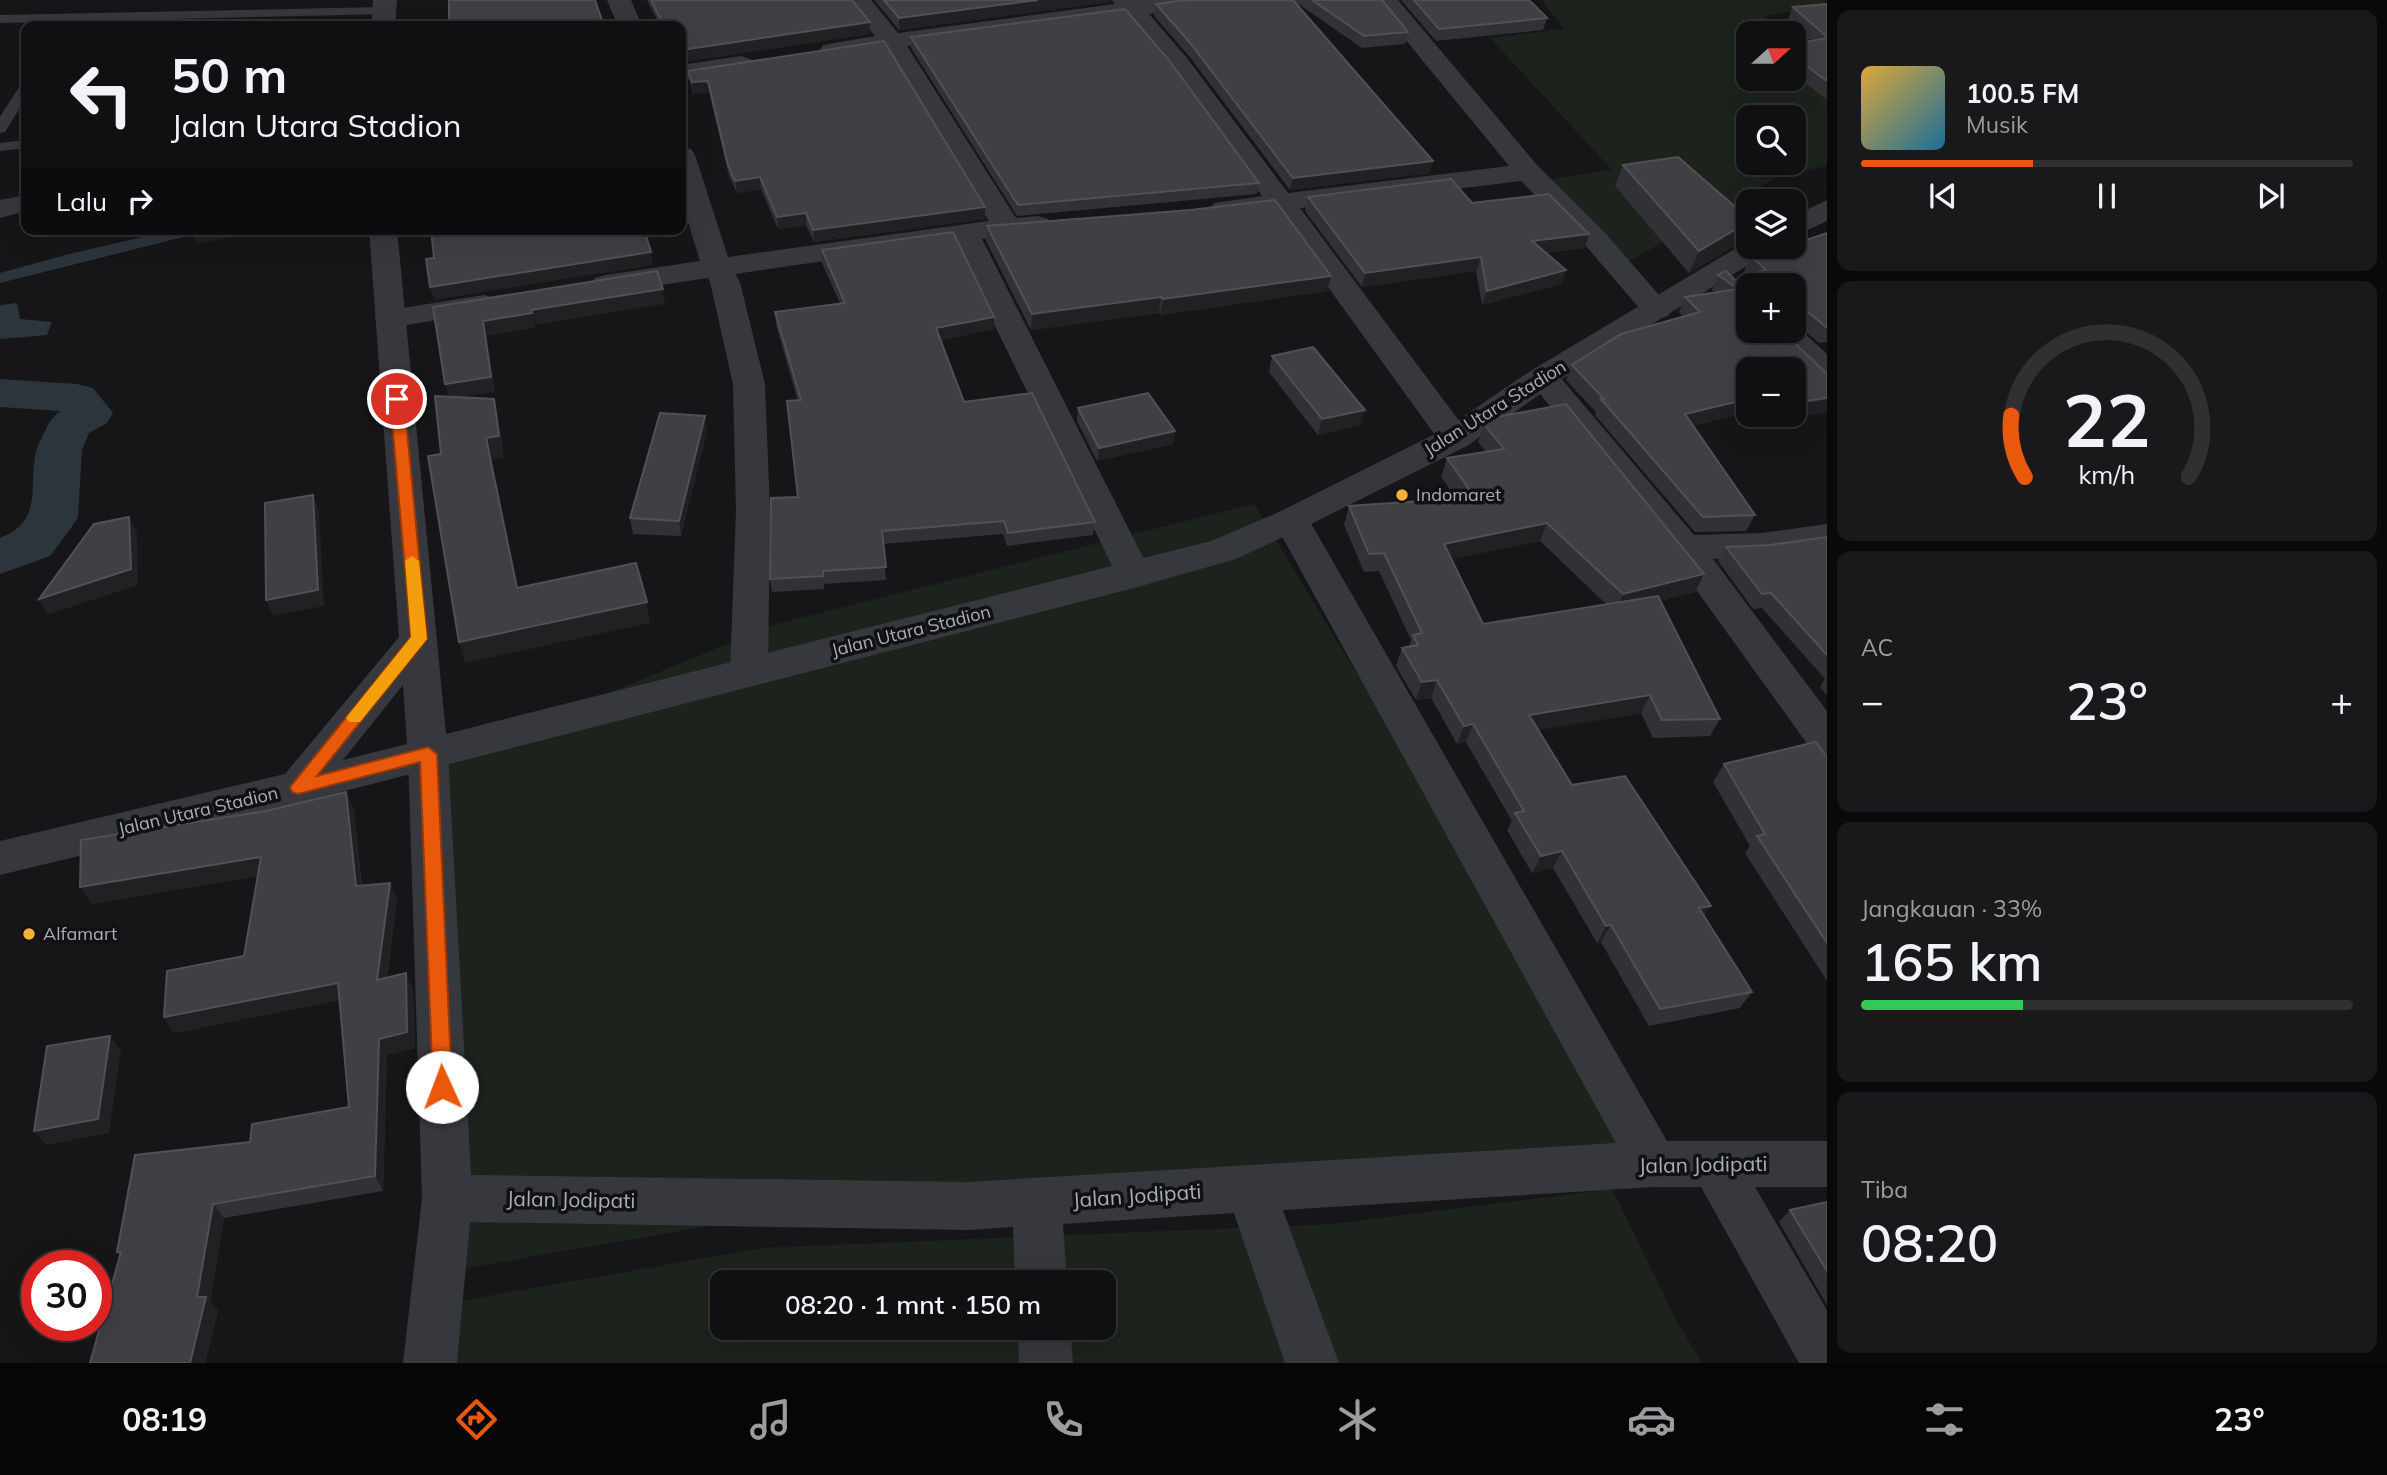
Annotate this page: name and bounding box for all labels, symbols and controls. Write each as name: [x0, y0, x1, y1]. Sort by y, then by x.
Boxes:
north arrow: [1736, 21, 1806, 91]
map controls: [1736, 21, 1806, 427]
text: 50 m: [171, 44, 287, 105]
icon: left: [56, 49, 147, 140]
text: 100.5 FM: [1966, 77, 2079, 110]
text: Jalan Utara Stadion: [171, 105, 462, 145]
button: search: [1736, 105, 1806, 175]
text: Musik: [1966, 110, 2028, 139]
icon: previous: [1924, 177, 1962, 215]
icon: pause: [2088, 177, 2126, 215]
icon: next: [2252, 177, 2290, 215]
icon: right: [121, 182, 159, 220]
text: Lalu: [56, 185, 107, 218]
button: layers: [1736, 189, 1806, 259]
button: +: [1736, 273, 1806, 343]
street label: Jalan Utara Stadion: [1419, 355, 1570, 461]
button: −: [1736, 357, 1806, 427]
pin: [367, 369, 427, 429]
text: 22: [2063, 374, 2151, 465]
icon: arrive: [378, 380, 416, 418]
text: km/h: [2079, 459, 2135, 490]
place label: Indomaret: [1416, 483, 1501, 506]
marker: Indomaret: [1394, 487, 1410, 503]
street label: Jalan Utara Stadion: [829, 600, 993, 661]
text: AC: [1861, 633, 1893, 662]
text: 23°: [2066, 668, 2148, 733]
text: −: [1861, 677, 1884, 725]
text: +: [2330, 677, 2353, 725]
street label: Jalan Utara Stadion: [116, 781, 280, 840]
text: Jangkauan · 33%: [1861, 894, 2042, 923]
place label: Alfamart: [43, 922, 117, 945]
marker: Alfamart: [21, 926, 37, 942]
text: 165 km: [1861, 929, 2042, 994]
position arrow: [405, 1050, 479, 1124]
street label: Jalan Jodipati: [1638, 1150, 1768, 1178]
text: Tiba: [1861, 1175, 1908, 1204]
street label: Jalan Jodipati: [1072, 1178, 1202, 1212]
street label: Jalan Jodipati: [506, 1185, 636, 1213]
text: 08:20: [1861, 1210, 1998, 1275]
speed limit sign: 30: [21, 1250, 112, 1341]
text: 08:20 · 1 mnt · 150 m: [785, 1288, 1041, 1321]
icon: directions: [452, 1395, 501, 1444]
icon: music: [746, 1395, 795, 1444]
icon: phone: [1039, 1395, 1088, 1444]
icon: climate: [1333, 1395, 1382, 1444]
icon: car: [1627, 1395, 1676, 1444]
icon: filters: [1920, 1395, 1969, 1444]
text: 08:19: [122, 1399, 207, 1439]
text: 23°: [2214, 1399, 2265, 1439]

